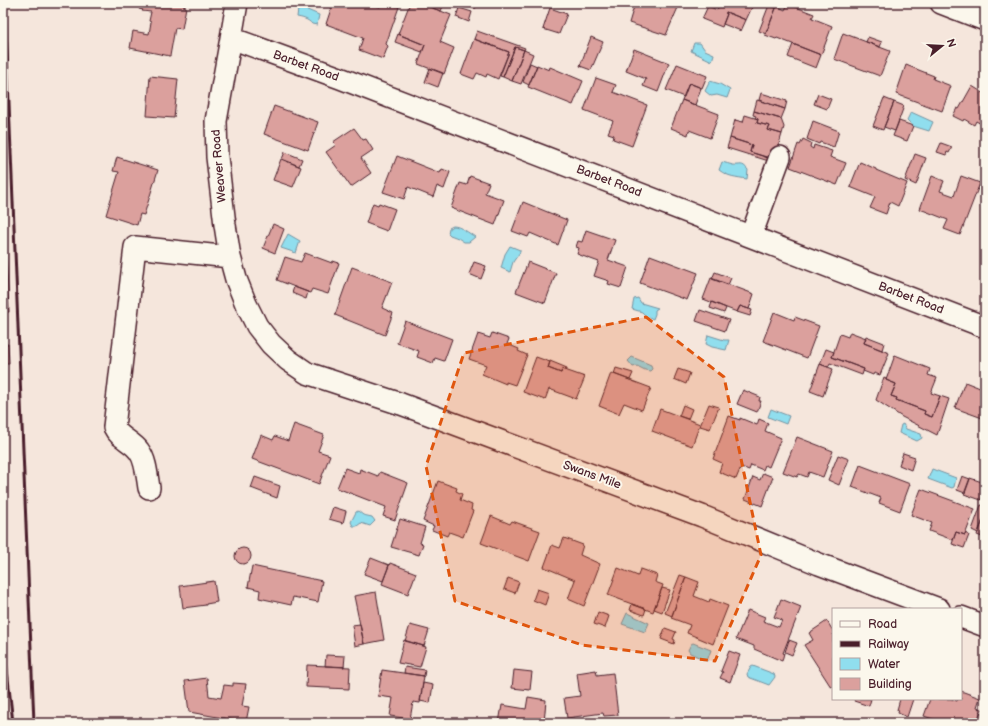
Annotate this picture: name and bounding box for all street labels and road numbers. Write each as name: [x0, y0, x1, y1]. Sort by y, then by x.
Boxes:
street label: Barbet Road: [271, 47, 341, 85]
street label: Weaver Road: [208, 129, 230, 203]
street label: Barbet Road: [574, 162, 644, 200]
street label: Barbet Road: [876, 279, 946, 317]
street label: Swans Mile: [561, 458, 623, 492]

